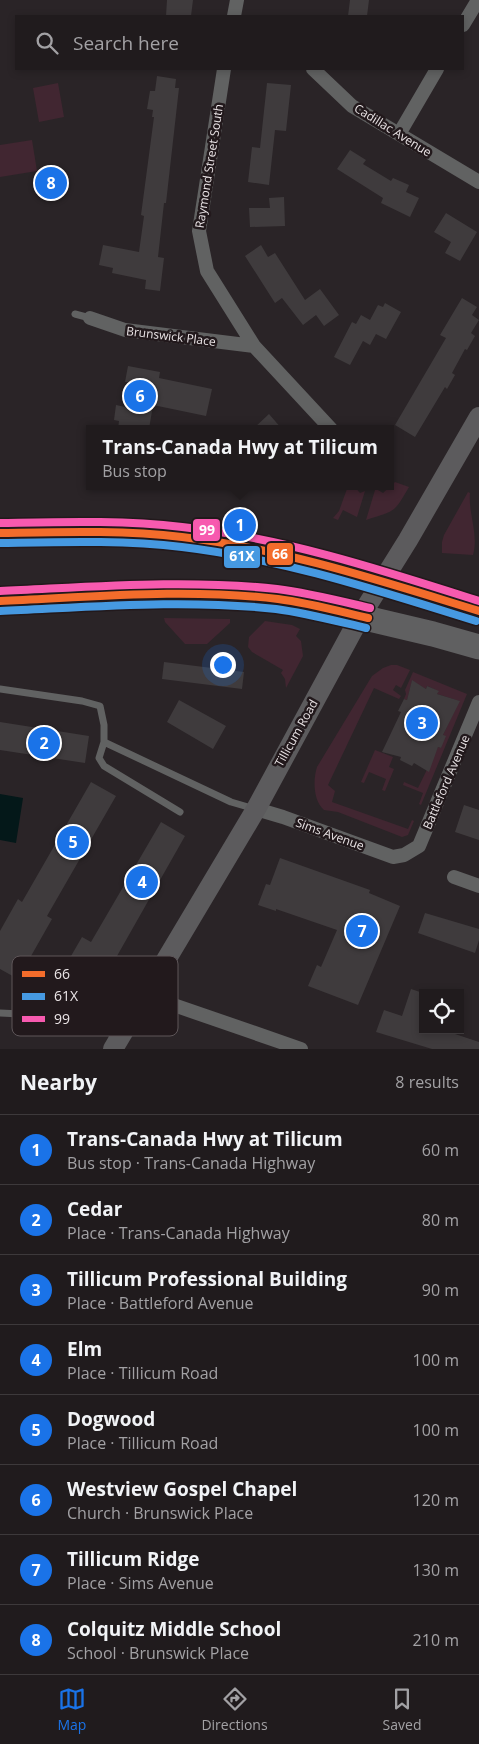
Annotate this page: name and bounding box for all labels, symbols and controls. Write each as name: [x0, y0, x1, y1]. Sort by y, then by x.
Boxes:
search box: [15, 15, 464, 70]
icon: search: [33, 29, 61, 57]
text: Search here: [73, 30, 179, 56]
street label: Cadillac Avenue: [351, 99, 435, 161]
street label: Raymond Street South: [191, 103, 227, 229]
pin: 8: [35, 164, 67, 202]
street label: Brunswick Place: [125, 322, 217, 350]
pin: 6: [124, 377, 156, 415]
popup: [86, 425, 394, 490]
text: Trans-Canada Hwy at Tilicum: [102, 434, 378, 460]
text: Bus stop: [102, 460, 167, 482]
pin: 1: [224, 506, 256, 544]
line badge: 99: [192, 518, 221, 542]
text: 99: [199, 520, 215, 539]
line badge: 66: [266, 542, 294, 566]
text: 66: [272, 544, 288, 563]
line badge: 61X: [223, 545, 261, 569]
text: 61X: [229, 546, 255, 565]
your location: [210, 652, 236, 678]
street label: Tillicum Road: [270, 696, 322, 770]
pin: 3: [406, 704, 438, 742]
pin: 2: [28, 724, 60, 762]
street label: Battleford Avenue: [418, 732, 474, 832]
street label: Sims Avenue: [294, 814, 367, 854]
pin: 5: [57, 823, 89, 861]
pin: 4: [126, 863, 158, 901]
pin: 7: [346, 912, 378, 950]
legend: [12, 956, 178, 1036]
text: 66: [54, 964, 70, 983]
text: 61X: [54, 986, 79, 1005]
map controls: [419, 989, 464, 1034]
button: locate: [419, 989, 464, 1034]
text: 99: [54, 1009, 70, 1028]
text: Nearby: [20, 1068, 97, 1096]
text: 8 results: [395, 1071, 459, 1093]
text: Trans-Canada Hwy at Tilicum: [67, 1126, 343, 1152]
text: 1: [31, 1139, 41, 1161]
text: 60 m: [422, 1139, 459, 1161]
text: Bus stop · Trans-Canada Highway: [67, 1152, 315, 1174]
text: Cedar: [67, 1196, 122, 1222]
text: 2: [31, 1209, 41, 1231]
text: 80 m: [422, 1209, 459, 1231]
text: Place · Trans-Canada Highway: [67, 1222, 290, 1244]
text: Tillicum Professional Building: [67, 1266, 347, 1292]
text: 3: [31, 1279, 41, 1301]
text: 90 m: [422, 1279, 459, 1301]
text: Place · Battleford Avenue: [67, 1292, 254, 1314]
text: Elm: [67, 1336, 102, 1362]
text: 4: [31, 1349, 41, 1371]
text: 100 m: [413, 1349, 459, 1371]
text: Place · Tillicum Road: [67, 1362, 218, 1384]
text: Dogwood: [67, 1406, 155, 1432]
text: 5: [31, 1419, 41, 1441]
text: 100 m: [413, 1419, 459, 1441]
text: Place · Tillicum Road: [67, 1432, 218, 1454]
text: Westview Gospel Chapel: [67, 1476, 297, 1502]
text: 6: [31, 1489, 41, 1511]
text: 120 m: [413, 1489, 459, 1511]
text: Church · Brunswick Place: [67, 1502, 253, 1524]
text: Tillicum Ridge: [67, 1546, 199, 1572]
text: 7: [31, 1559, 41, 1581]
text: 130 m: [413, 1559, 459, 1581]
text: Place · Sims Avenue: [67, 1572, 214, 1594]
text: Colquitz Middle School: [67, 1616, 281, 1642]
text: 8: [31, 1629, 41, 1651]
text: 210 m: [413, 1629, 459, 1651]
text: School · Brunswick Place: [67, 1642, 249, 1664]
tab: Map: [57, 1685, 86, 1734]
tab: Directions: [201, 1685, 268, 1734]
tab: Saved: [383, 1685, 421, 1734]

